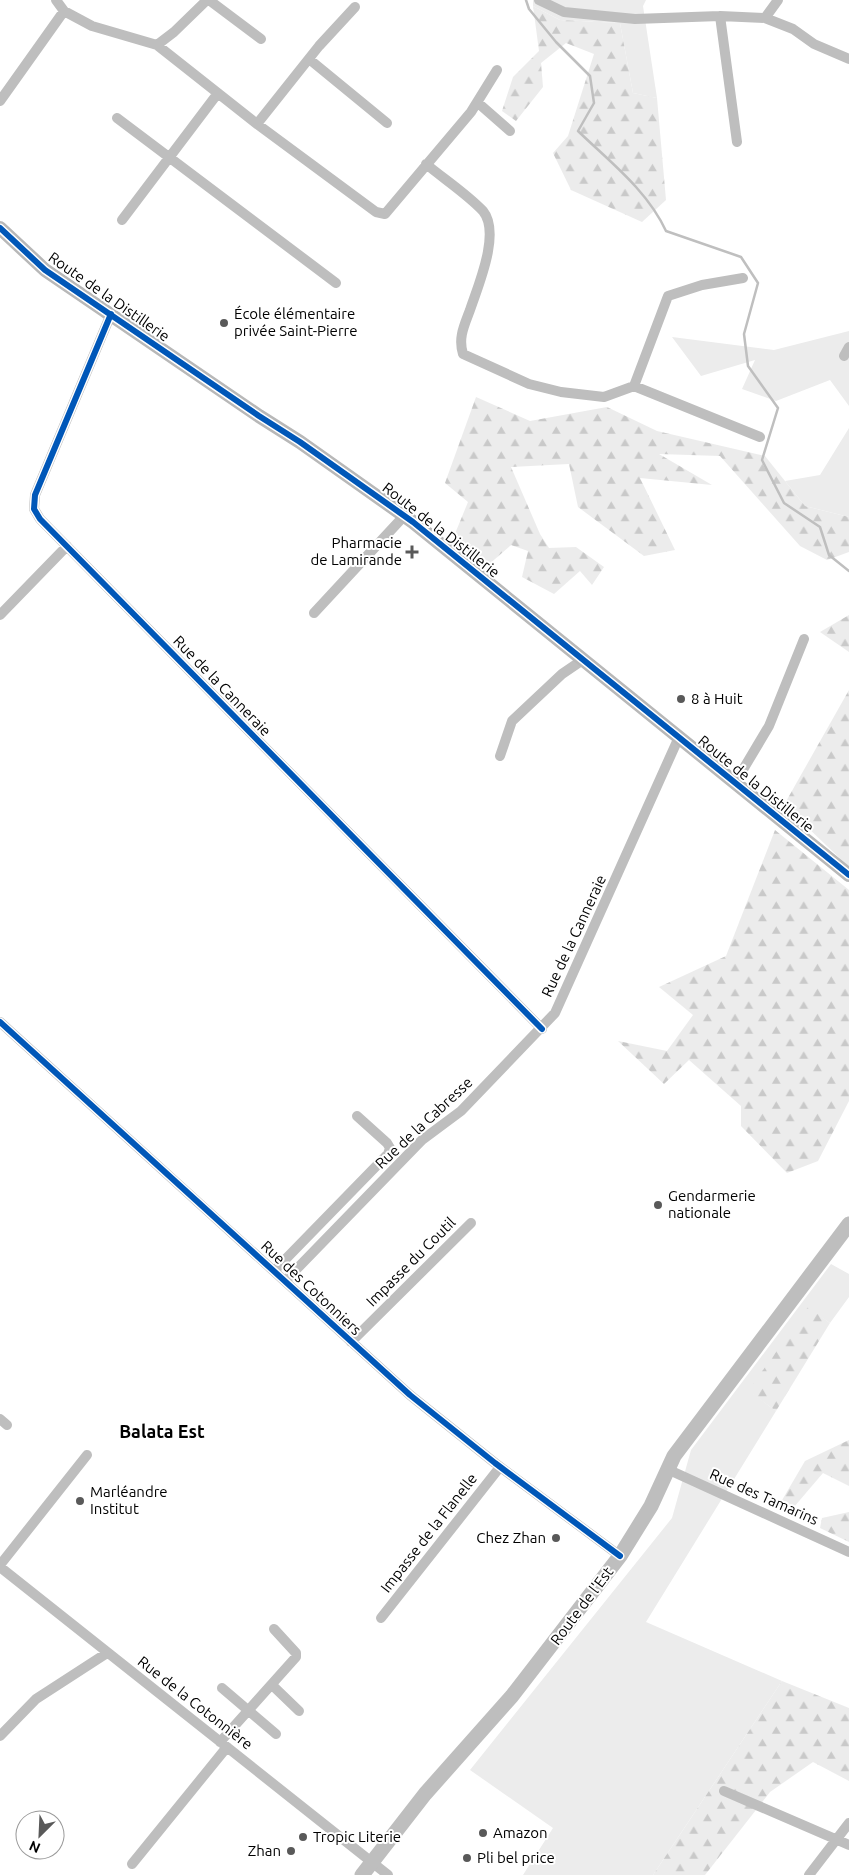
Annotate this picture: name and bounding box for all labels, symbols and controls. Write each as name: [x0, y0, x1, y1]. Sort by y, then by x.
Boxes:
street label: Route de la Distillerie: [45, 248, 173, 345]
place label: École élémentaire privée Saint-Pierre: [234, 305, 358, 339]
marker: École élémentaire privée Saint-Pierre: [218, 317, 230, 329]
street label: Route de la Distillerie: [379, 479, 503, 581]
place label: Pharmacie de Lamirande: [311, 534, 402, 568]
marker: Pharmacie de Lamirande: [406, 546, 418, 558]
street label: Rue de la Canneraie: [170, 632, 275, 739]
place label: 8 à Huit: [691, 690, 743, 707]
marker: 8 à Huit: [675, 693, 687, 705]
street label: Route de la Distillerie: [695, 732, 818, 835]
street label: Rue de la Canneraie: [538, 872, 609, 1000]
street label: Rue de la Cabresse: [372, 1073, 476, 1172]
place label: Gendarmerie nationale: [668, 1187, 756, 1221]
marker: Gendarmerie nationale: [652, 1199, 664, 1211]
street label: Impasse du Coutil: [363, 1214, 459, 1310]
street label: Rue des Cotonniers: [258, 1237, 365, 1338]
district label: Balata Est: [119, 1421, 205, 1441]
street label: Rue des Tamarins: [707, 1465, 821, 1528]
street label: Impasse de la Flanelle: [377, 1470, 480, 1596]
place label: Marléandre Institut: [90, 1483, 168, 1517]
marker: Marléandre Institut: [74, 1495, 86, 1507]
place label: Chez Zhan: [476, 1529, 546, 1546]
marker: Chez Zhan: [550, 1532, 562, 1544]
street label: Route de l'Est: [547, 1563, 616, 1648]
street label: Rue de la Cotonnière: [135, 1653, 256, 1753]
north arrow: [15, 1810, 65, 1860]
place label: Amazon: [493, 1824, 548, 1841]
marker: Amazon: [477, 1827, 489, 1839]
place label: Tropic Literie: [313, 1828, 401, 1845]
marker: Tropic Literie: [297, 1831, 309, 1843]
text: N: [27, 1837, 43, 1856]
place label: Zhan: [248, 1842, 281, 1859]
marker: Zhan: [285, 1845, 297, 1857]
place label: Pli bel price: [477, 1849, 555, 1866]
marker: Pli bel price: [461, 1852, 473, 1864]

